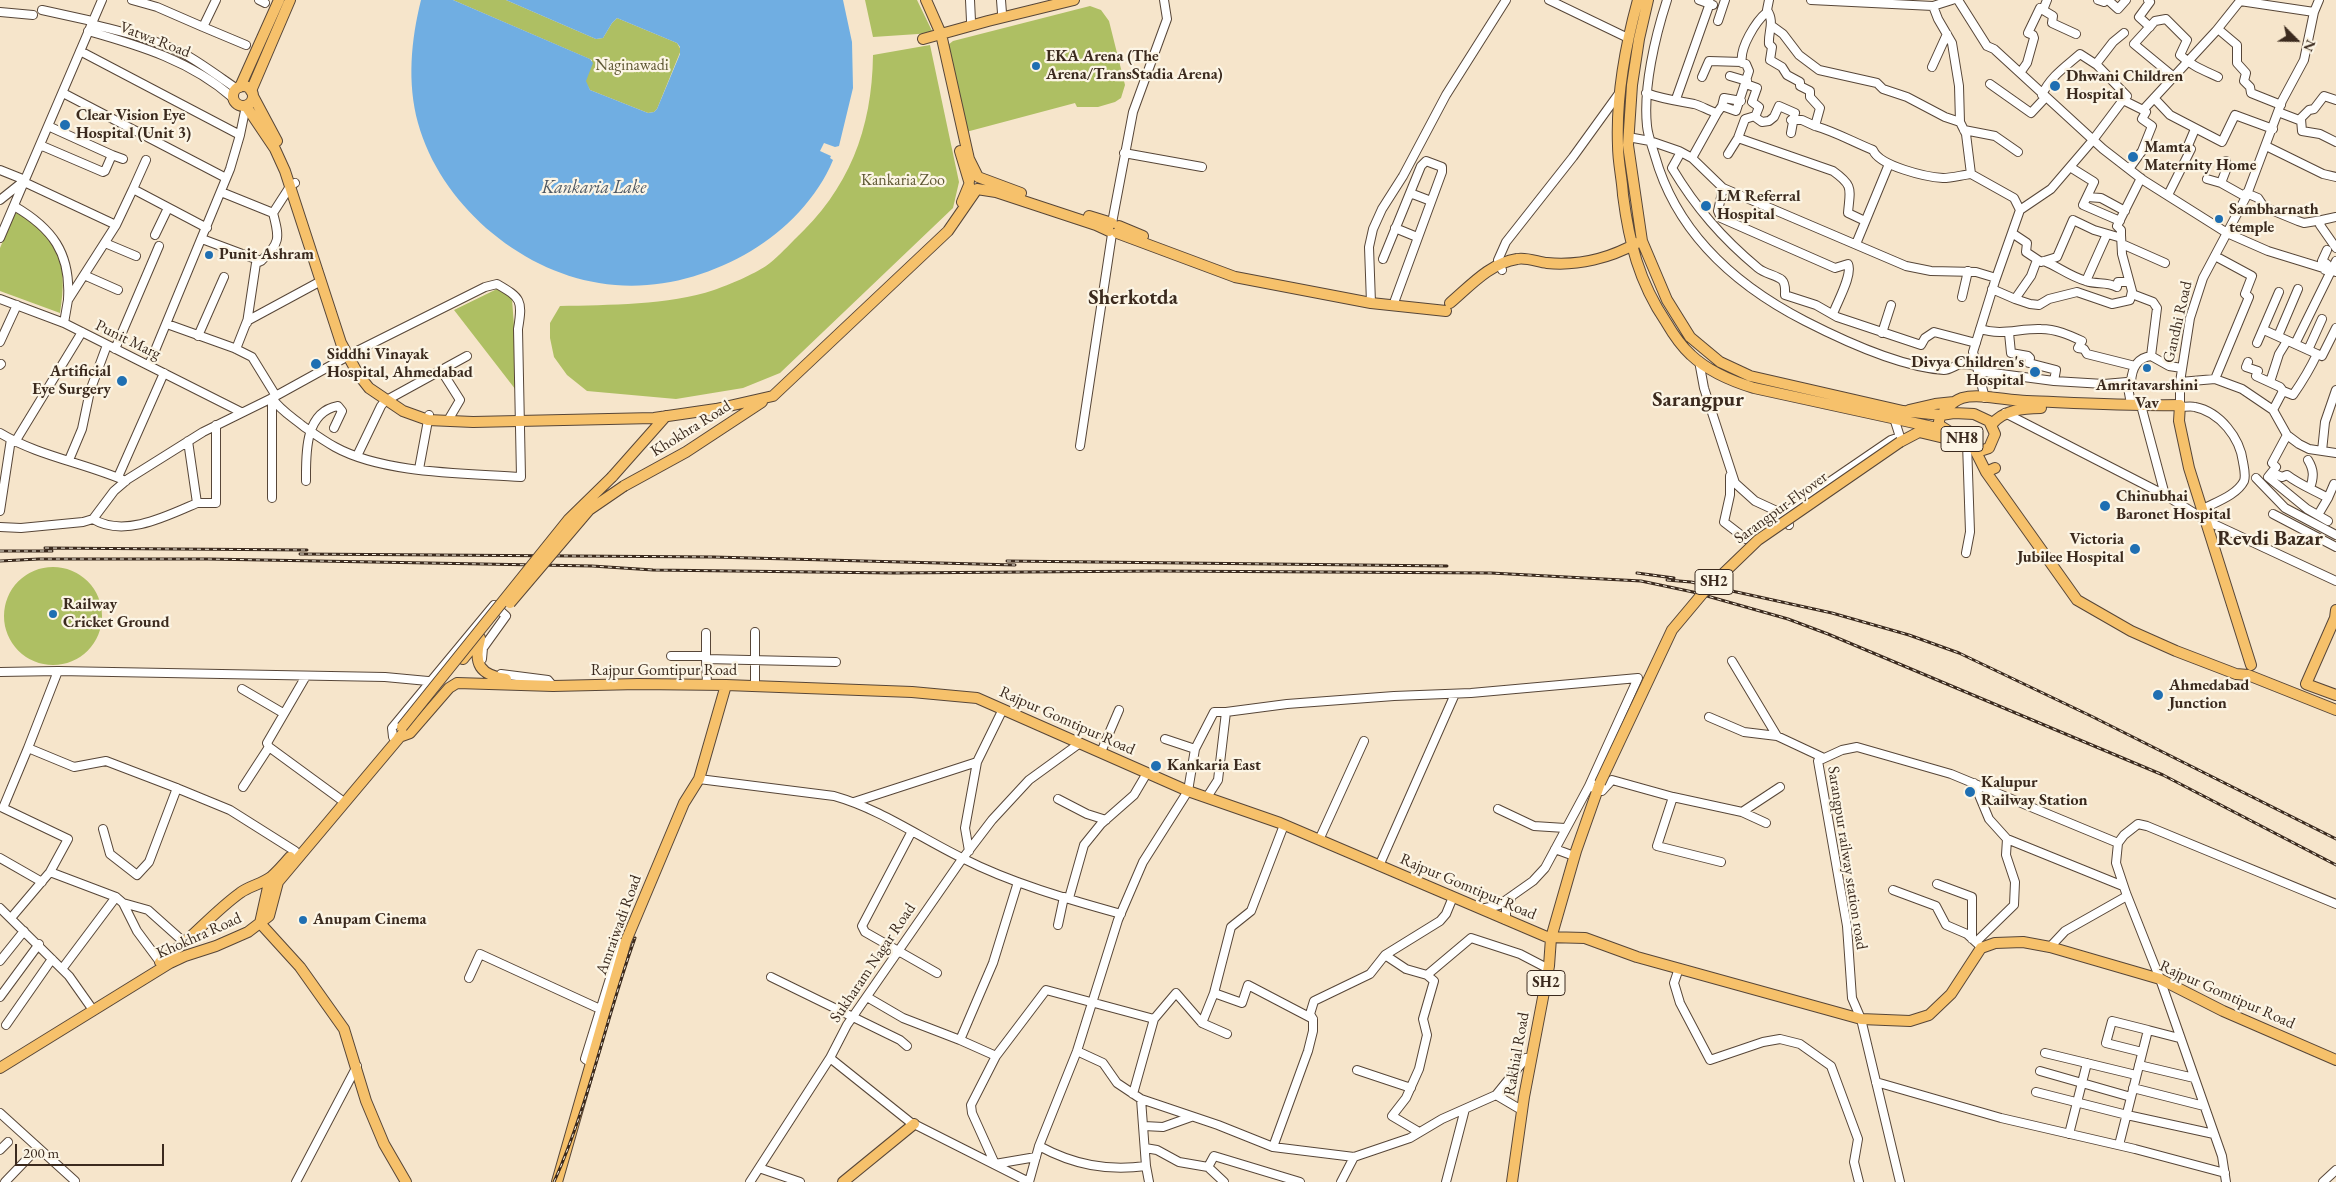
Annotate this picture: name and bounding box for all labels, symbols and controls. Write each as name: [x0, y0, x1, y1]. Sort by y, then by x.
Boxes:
north arrow: [2271, 15, 2321, 65]
street label: Vatwa Road: [117, 18, 193, 62]
text: N: [2299, 37, 2320, 55]
place label: EKA Arena (The Arena/TransStadia Arena): [1046, 47, 1223, 85]
park label: Naginawadi: [595, 56, 669, 76]
marker: EKA Arena (The Arena/TransStadia Arena): [1030, 60, 1042, 72]
place label: Dhwani Children Hospital: [2066, 67, 2183, 105]
marker: Dhwani Children Hospital: [2048, 79, 2062, 93]
place label: Clear Vision Eye Hospital (Unit 3): [76, 106, 191, 144]
marker: Clear Vision Eye Hospital (Unit 3): [58, 118, 72, 132]
place label: Mamta Maternity Home: [2144, 138, 2256, 176]
marker: Mamta Maternity Home: [2126, 150, 2140, 164]
park label: Kankaria Zoo: [861, 171, 945, 191]
water label: Kankaria Lake: [542, 177, 646, 199]
place label: LM Referral Hospital: [1717, 187, 1801, 225]
marker: LM Referral Hospital: [1699, 199, 1713, 213]
place label: Sambharnath temple: [2229, 200, 2319, 238]
marker: Sambharnath temple: [2213, 213, 2225, 225]
place label: Punit Ashram: [219, 245, 314, 265]
marker: Punit Ashram: [203, 249, 215, 261]
street label: Gandhi Road: [2159, 279, 2197, 365]
district label: Sherkotda: [1088, 285, 1178, 311]
street label: Punit Marg: [92, 316, 164, 364]
place label: Siddhi Vinayak Hospital, Ahmedabad: [327, 345, 473, 383]
place label: Divya Children's Hospital: [1911, 353, 2024, 391]
marker: Siddhi Vinayak Hospital, Ahmedabad: [309, 357, 323, 371]
place label: Artificial Eye Surgery: [32, 362, 111, 400]
marker: Amritavarshini Vav: [2141, 362, 2153, 374]
marker: Divya Children's Hospital: [2028, 365, 2042, 379]
marker: Artificial Eye Surgery: [115, 374, 129, 388]
place label: Amritavarshini Vav: [2096, 376, 2198, 414]
district label: Sarangpur: [1652, 387, 1744, 413]
street label: Khokhra Road: [647, 397, 735, 461]
road number: NH8: [1941, 426, 1983, 452]
street label: Sarangpur Flyover: [1731, 468, 1831, 548]
place label: Chinubhai Baronet Hospital: [2116, 487, 2231, 525]
marker: Chinubhai Baronet Hospital: [2098, 499, 2112, 513]
district label: Revdi Bazar: [2217, 526, 2323, 552]
place label: Victoria Jubilee Hospital: [2017, 530, 2124, 568]
marker: Victoria Jubilee Hospital: [2128, 542, 2142, 556]
road number: SH2: [1695, 570, 1733, 594]
place label: Railway Cricket Ground: [63, 595, 170, 633]
marker: Railway Cricket Ground: [47, 608, 59, 620]
street label: Rajpur Gomtipur Road: [591, 661, 737, 681]
place label: Ahmedabad Junction: [2169, 676, 2249, 714]
street label: Rajpur Gomtipur Road: [996, 682, 1138, 760]
marker: Ahmedabad Junction: [2151, 688, 2165, 702]
place label: Kankaria East: [1167, 756, 1261, 776]
marker: Kankaria East: [1149, 759, 1163, 773]
street label: Sarangpur railway station road: [1823, 765, 1871, 951]
place label: Kalupur Railway Station: [1981, 773, 2088, 811]
marker: Kalupur Railway Station: [1963, 785, 1977, 799]
street label: Rajpur Gomtipur Road: [1397, 850, 1539, 924]
street label: Amraiwadi Road: [592, 872, 646, 978]
street label: Sukharam Nagar Road: [826, 900, 920, 1026]
street label: Khokhra Road: [154, 909, 244, 963]
place label: Anupam Cinema: [313, 910, 427, 930]
marker: Anupam Cinema: [297, 914, 309, 926]
street label: Rajpur Gomtipur Road: [2156, 956, 2298, 1034]
road number: SH2: [1527, 970, 1565, 996]
street label: Rakhial Road: [1500, 1011, 1534, 1097]
scale bar: [18, 1134, 166, 1166]
text: 200 m: [23, 1143, 59, 1162]

